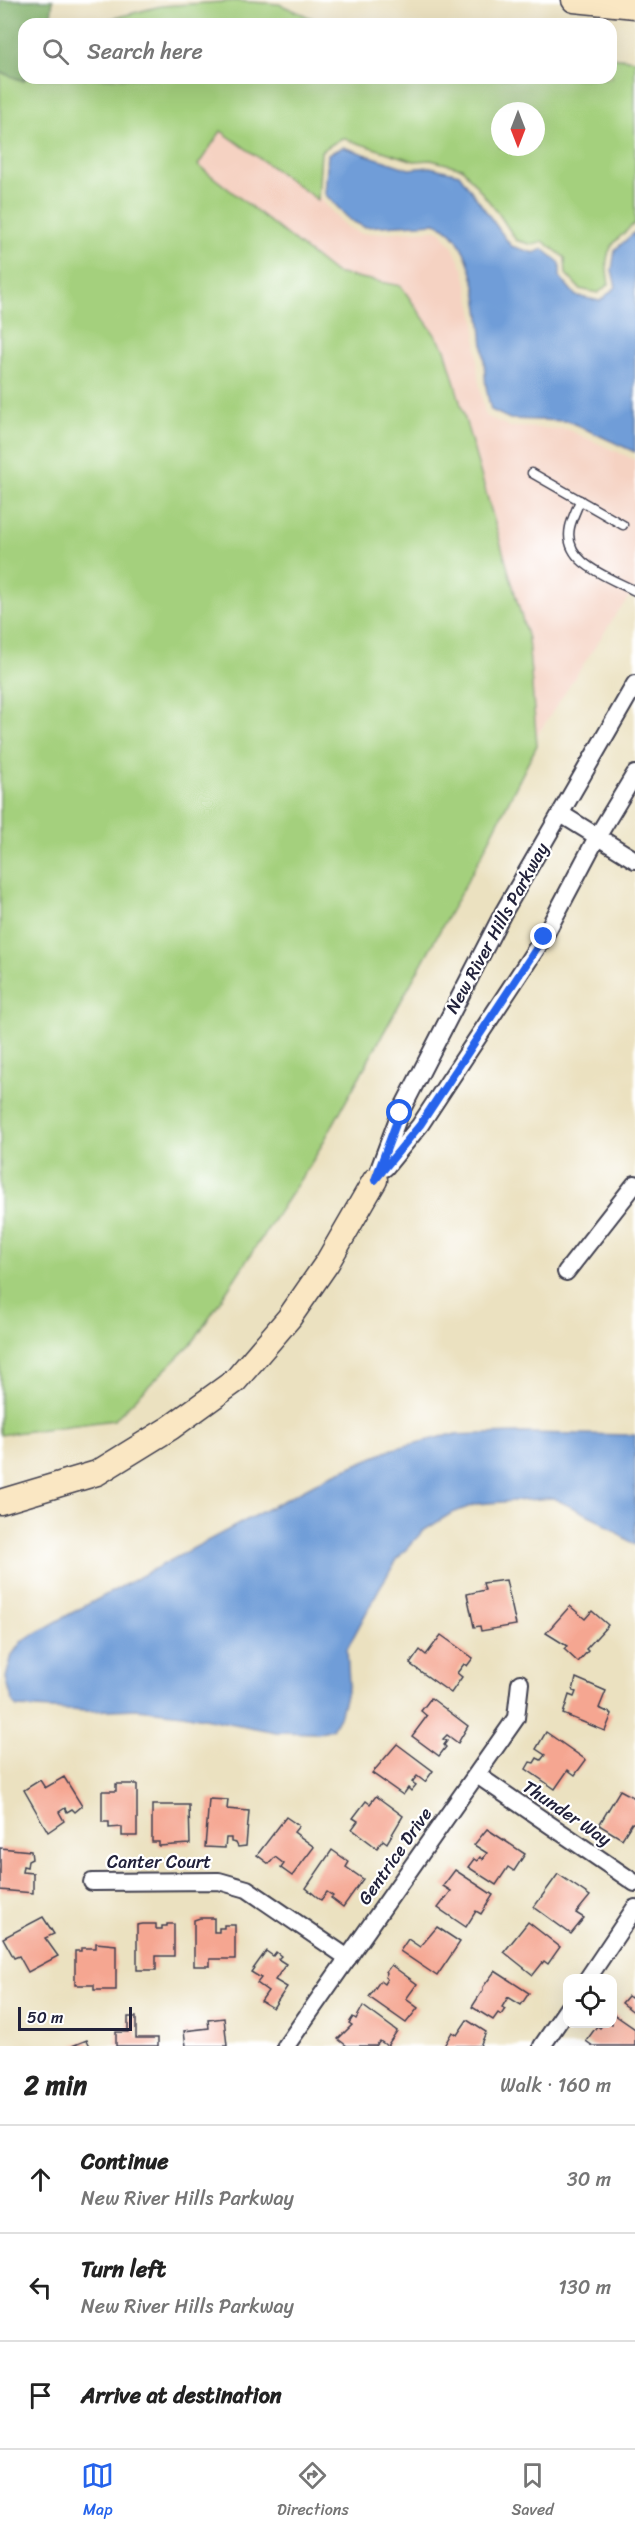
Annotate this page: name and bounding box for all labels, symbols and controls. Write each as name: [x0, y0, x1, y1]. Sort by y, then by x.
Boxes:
search box: [18, 18, 617, 84]
text: Search here: [87, 32, 203, 71]
icon: search: [39, 35, 72, 68]
north arrow: [491, 102, 545, 156]
street label: New River Hills Parkway: [437, 836, 558, 1020]
route end: [530, 923, 556, 949]
route start: [386, 1099, 412, 1125]
street label: Thunder Way: [516, 1771, 619, 1855]
street label: Gentrice Drive: [349, 1800, 441, 1912]
street label: Canter Court: [107, 1846, 211, 1878]
map controls: [563, 1974, 617, 2028]
button: locate: [563, 1974, 617, 2028]
text: 50 m: [27, 2003, 63, 2032]
scale bar: [18, 2004, 132, 2032]
text: 2 min: [24, 2062, 87, 2108]
text: Walk · 160 m: [500, 2068, 611, 2103]
text: Continue: [81, 2142, 169, 2181]
text: 30 m: [567, 2162, 611, 2197]
icon: ahead: [24, 2163, 57, 2196]
text: New River Hills Parkway: [81, 2181, 294, 2216]
text: Turn left: [81, 2250, 166, 2289]
text: 130 m: [558, 2270, 611, 2305]
icon: left: [24, 2271, 57, 2304]
text: New River Hills Parkway: [81, 2289, 294, 2324]
text: Arrive at destination: [81, 2376, 282, 2415]
icon: arrive: [24, 2379, 57, 2412]
tab: Map: [81, 2459, 114, 2524]
tab: Directions: [277, 2459, 349, 2524]
tab: Saved: [511, 2459, 554, 2524]

